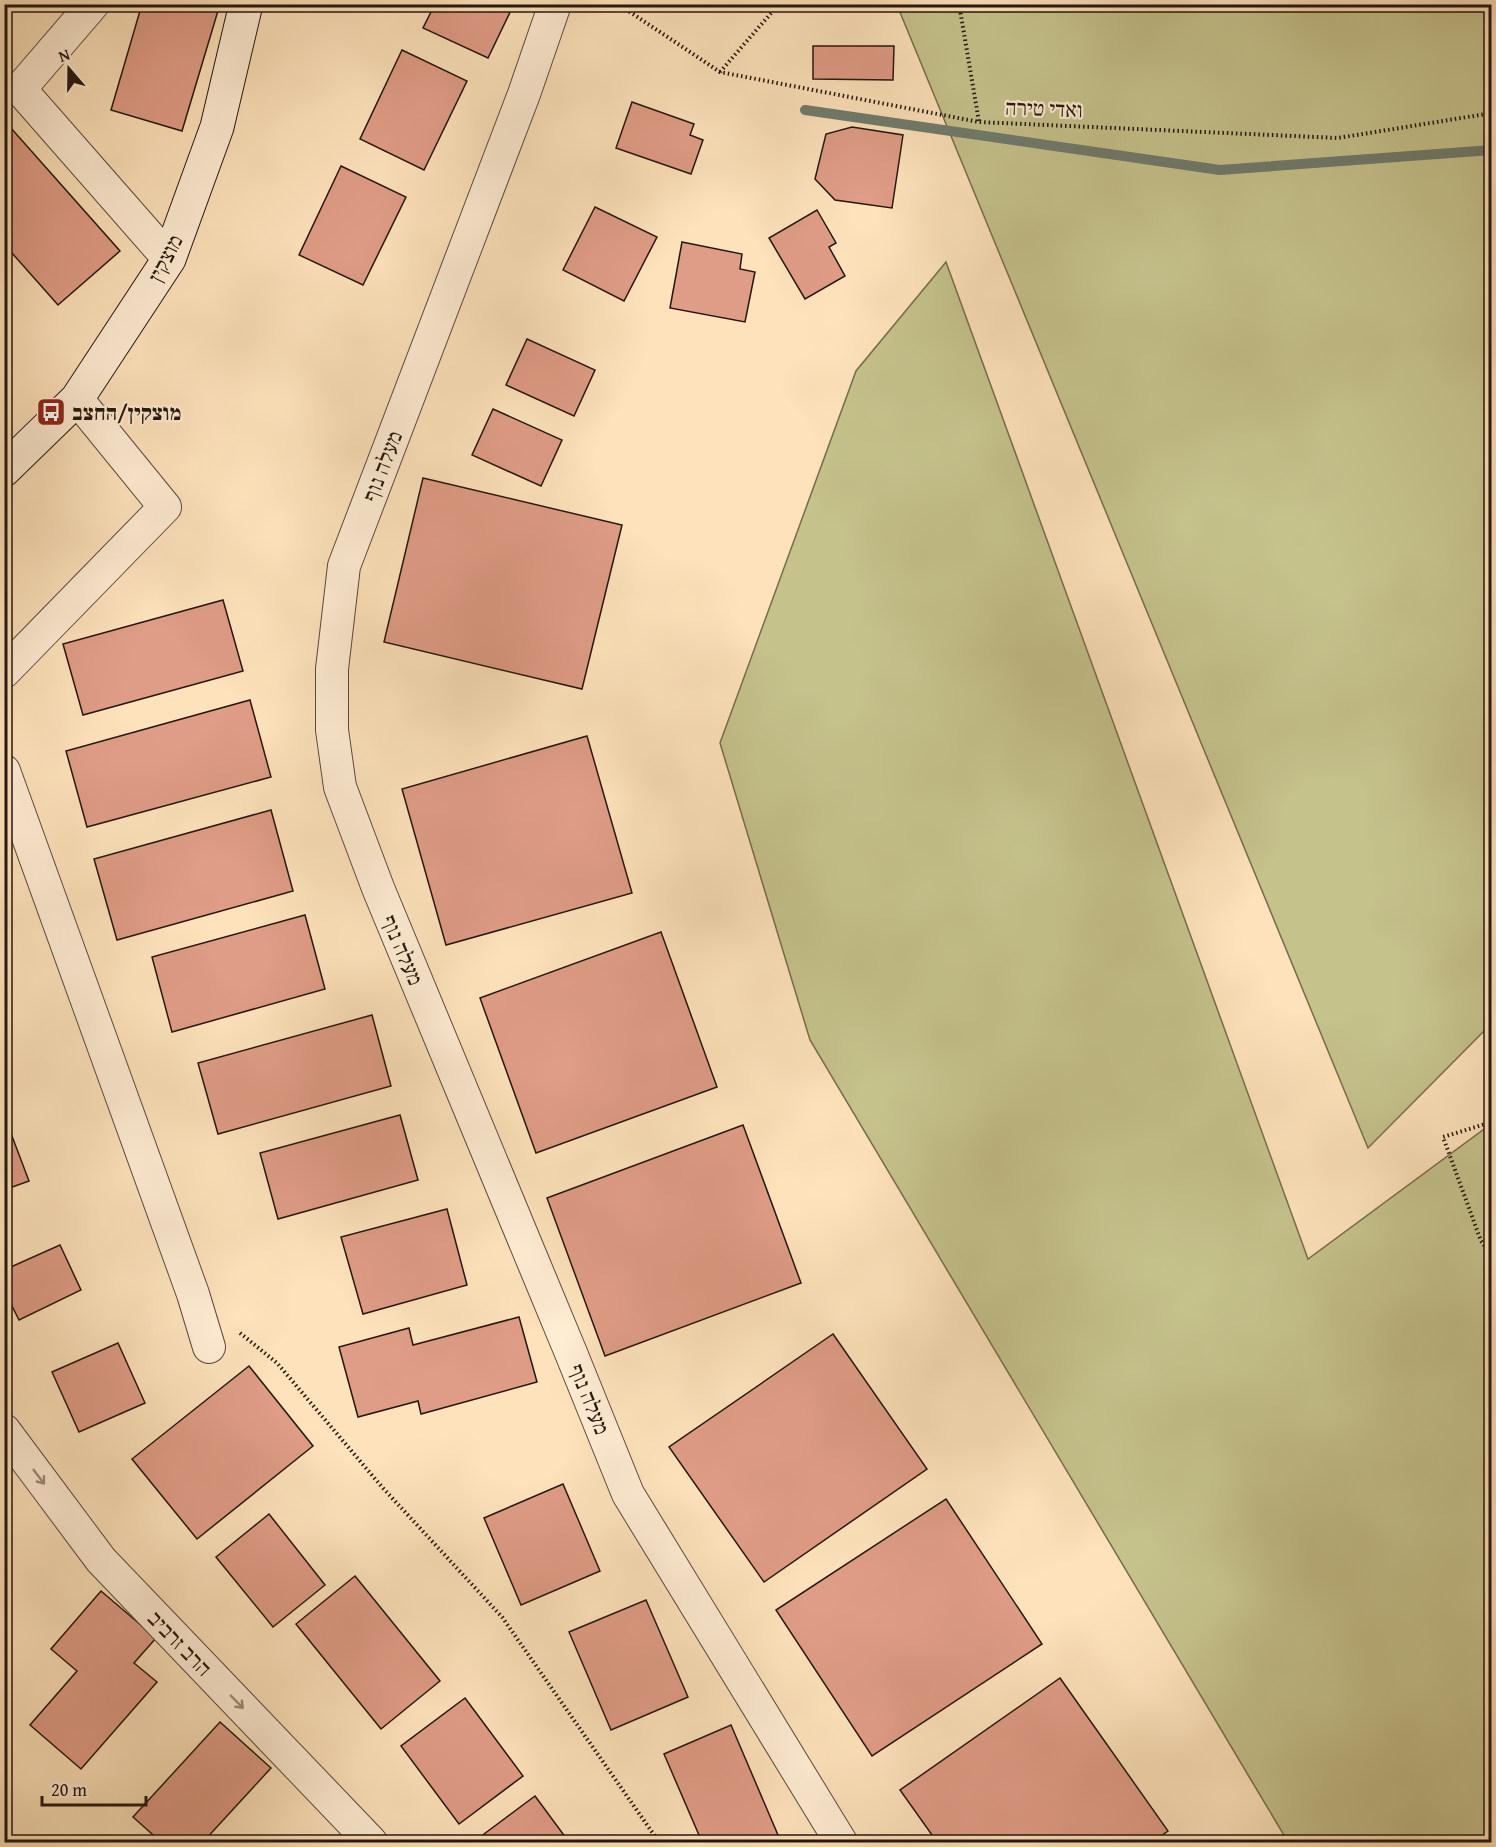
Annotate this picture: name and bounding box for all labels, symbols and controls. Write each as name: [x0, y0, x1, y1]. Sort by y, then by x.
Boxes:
north arrow: [39, 39, 99, 99]
text: N: [55, 42, 73, 68]
street label: ואדי טירה: [1005, 91, 1083, 125]
street label: מוצקין: [139, 228, 191, 288]
bus stop icon: מוצקין/החצב: [35, 396, 67, 428]
place label: מוצקין/החצב: [72, 396, 181, 428]
street label: מעלה נוף: [354, 426, 410, 506]
street label: מעלה נוף: [374, 910, 432, 990]
street label: מעלה נוף: [561, 1359, 619, 1439]
one-way arrow: [33, 1469, 46, 1485]
street label: הרב זרביב: [140, 1603, 220, 1683]
one-way arrow: [230, 1694, 244, 1709]
scale bar: [42, 1769, 146, 1807]
text: 20 m: [51, 1776, 87, 1803]

